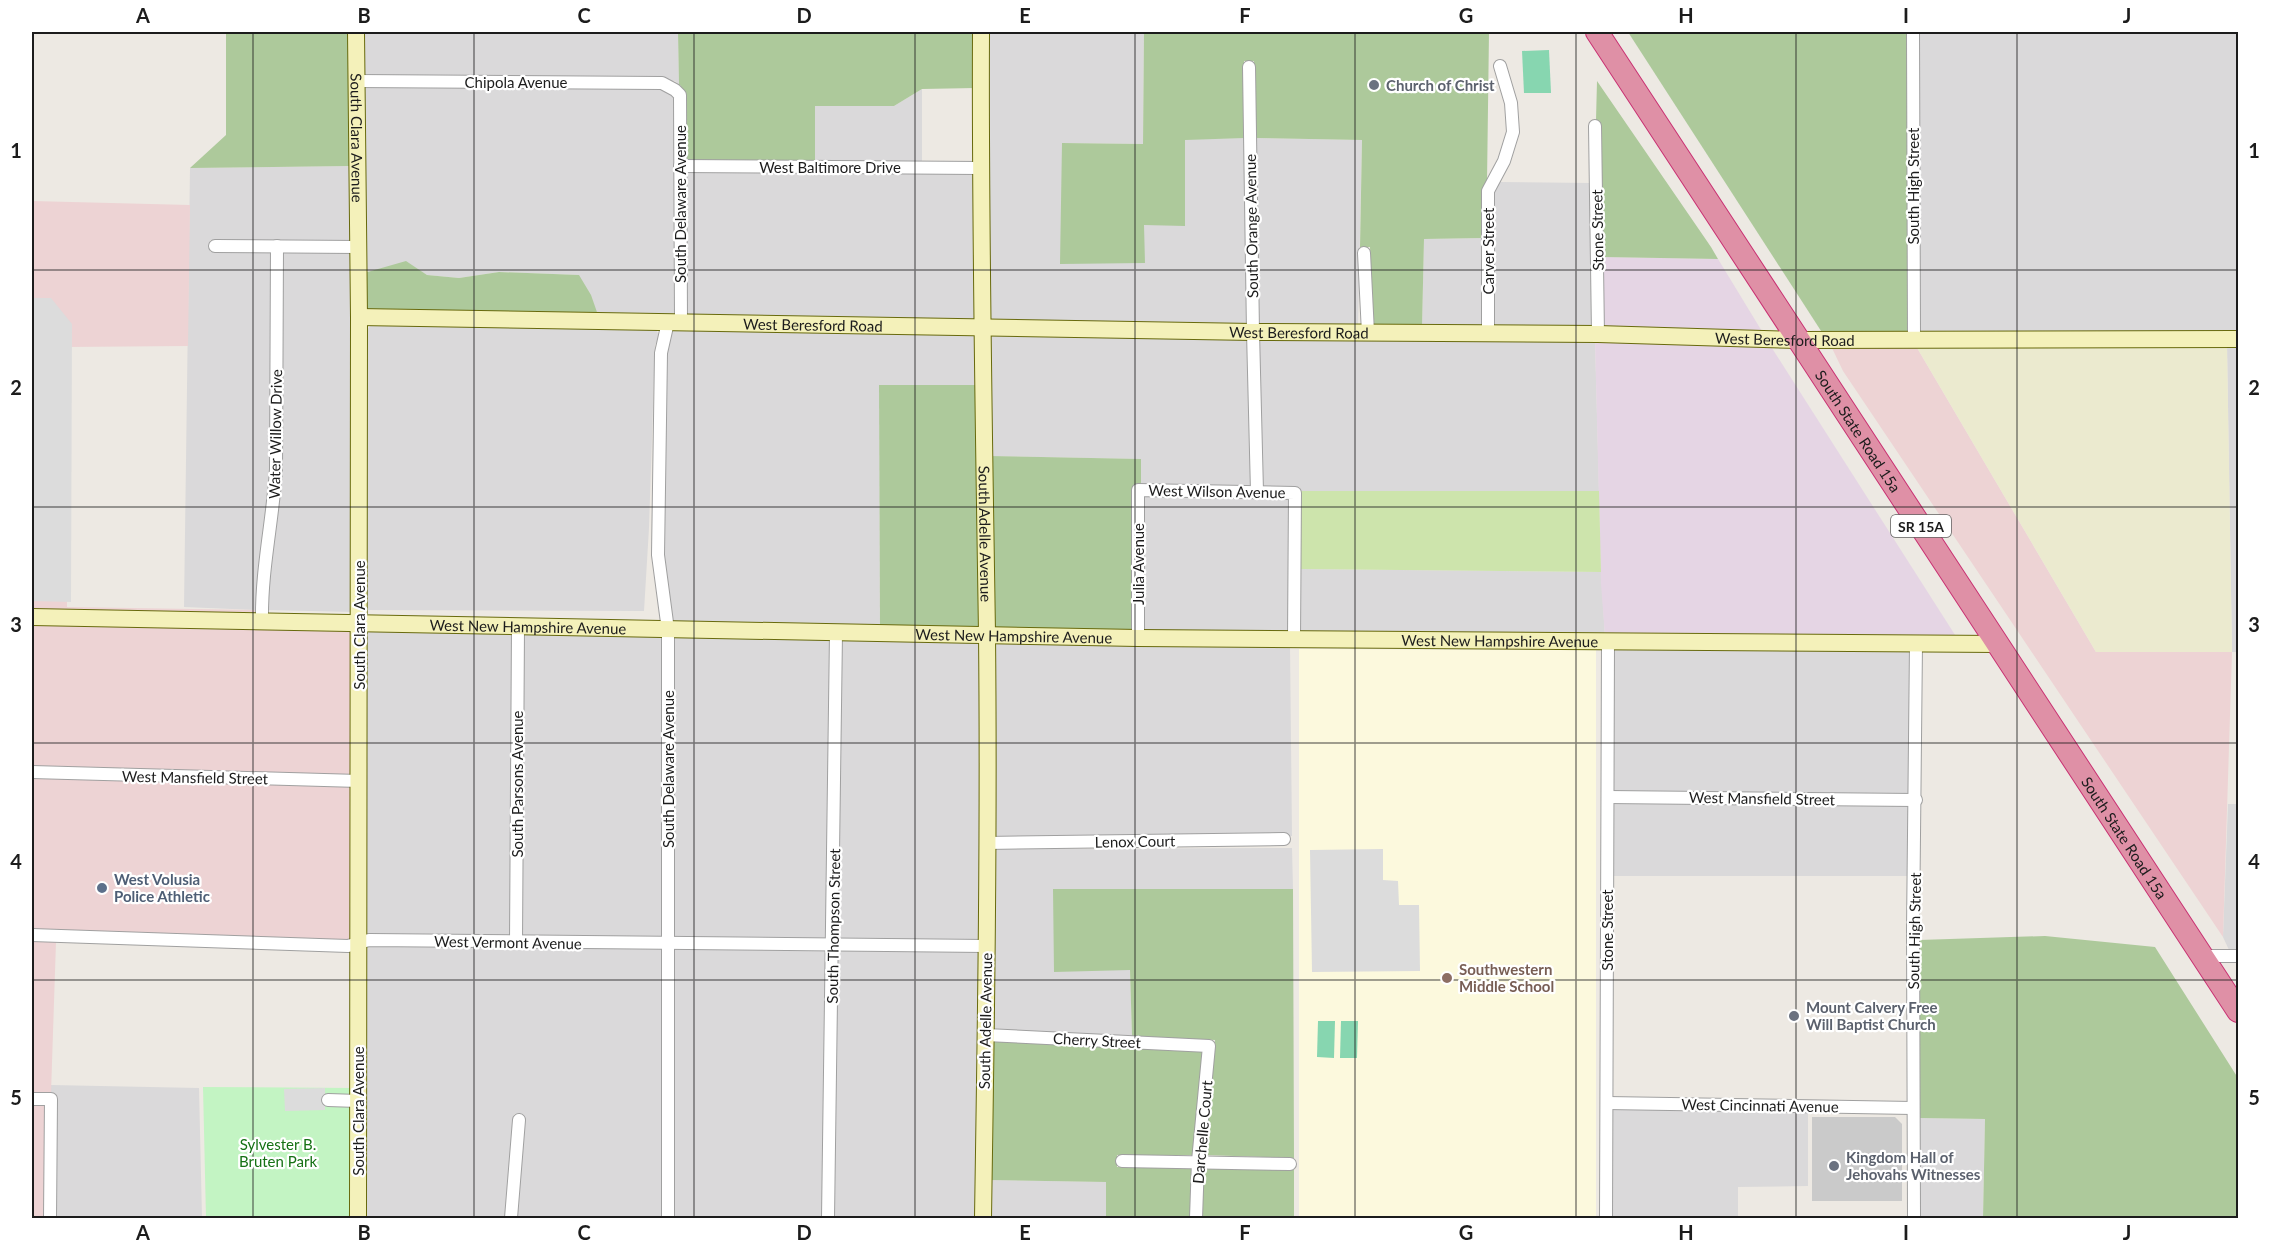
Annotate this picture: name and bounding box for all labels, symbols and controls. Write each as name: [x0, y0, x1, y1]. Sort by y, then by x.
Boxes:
text: A: [135, 3, 150, 27]
text: B: [357, 3, 371, 27]
text: C: [577, 3, 591, 27]
text: D: [796, 3, 812, 27]
text: E: [1019, 3, 1031, 27]
text: F: [1239, 3, 1251, 27]
text: G: [1459, 3, 1473, 27]
text: H: [1678, 3, 1694, 27]
text: I: [1903, 3, 1909, 27]
text: J: [2123, 3, 2131, 27]
street label: South Clara Avenue: [347, 73, 367, 203]
street label: Chipola Avenue: [465, 73, 568, 91]
place label: Church of Christ: [1386, 76, 1495, 94]
marker: Church of Christ: [1367, 78, 1381, 92]
street label: South Delaware Avenue: [671, 125, 689, 283]
street label: South High Street: [1904, 127, 1922, 245]
text: 1: [10, 138, 22, 162]
text: 1: [2248, 138, 2260, 162]
street label: South Orange Avenue: [1241, 154, 1261, 298]
street label: West Baltimore Drive: [759, 158, 901, 176]
street label: Stone Street: [1587, 189, 1607, 271]
street label: Carver Street: [1479, 207, 1497, 294]
street label: West Beresford Road: [743, 314, 883, 335]
street label: West Beresford Road: [1229, 323, 1369, 342]
street label: West Beresford Road: [1715, 328, 1855, 349]
street label: South State Road 15a: [1812, 367, 1905, 496]
street label: Water Willow Drive: [265, 369, 285, 499]
text: 2: [10, 375, 22, 399]
text: 2: [2248, 375, 2260, 399]
street label: South Adelle Avenue: [975, 466, 996, 602]
street label: West Wilson Avenue: [1148, 481, 1286, 501]
road number: SR 15A: [1891, 515, 1951, 537]
street label: Julia Avenue: [1129, 523, 1147, 605]
street label: South Clara Avenue: [350, 560, 368, 690]
text: 3: [10, 612, 22, 636]
text: 3: [2248, 612, 2260, 636]
street label: West New Hampshire Avenue: [429, 616, 627, 637]
street label: West New Hampshire Avenue: [915, 625, 1112, 647]
street label: West New Hampshire Avenue: [1401, 631, 1598, 650]
street label: South Delaware Avenue: [659, 690, 677, 848]
street label: South Parsons Avenue: [508, 710, 526, 858]
street label: West Mansfield Street: [122, 767, 269, 787]
street label: South State Road 15a: [2078, 773, 2171, 902]
street label: West Mansfield Street: [1689, 788, 1836, 808]
street label: Lenox Court: [1095, 831, 1176, 851]
street label: South Thompson Street: [823, 848, 843, 1004]
text: 4: [10, 849, 22, 873]
text: 4: [2248, 849, 2260, 873]
place label: West Volusia Police Athletic: [114, 870, 210, 905]
street label: South High Street: [1904, 872, 1924, 990]
marker: West Volusia Police Athletic: [95, 881, 109, 895]
street label: Stone Street: [1598, 889, 1616, 971]
street label: West Vermont Avenue: [434, 932, 582, 952]
street label: South Adelle Avenue: [975, 953, 995, 1089]
place label: Southwestern Middle School: [1459, 960, 1554, 995]
marker: Southwestern Middle School: [1440, 971, 1454, 985]
place label: Mount Calvery Free Will Baptist Church: [1806, 998, 1938, 1033]
marker: Mount Calvery Free Will Baptist Church: [1787, 1009, 1801, 1023]
street label: Cherry Street: [1053, 1029, 1142, 1051]
street label: South Clara Avenue: [349, 1046, 367, 1176]
street label: Darchelle Court: [1189, 1079, 1216, 1184]
text: 5: [10, 1085, 22, 1109]
text: 5: [2248, 1085, 2260, 1109]
street label: West Cincinnati Avenue: [1681, 1095, 1839, 1115]
park label: Sylvester B. Bruten Park: [239, 1135, 317, 1170]
place label: Kingdom Hall of Jehovahs Witnesses: [1846, 1148, 1981, 1183]
marker: Kingdom Hall of Jehovahs Witnesses: [1827, 1159, 1841, 1173]
text: A: [135, 1220, 150, 1244]
text: B: [357, 1220, 371, 1244]
text: C: [577, 1220, 591, 1244]
text: D: [796, 1220, 812, 1244]
text: E: [1019, 1220, 1031, 1244]
text: F: [1239, 1220, 1251, 1244]
text: G: [1459, 1220, 1473, 1244]
text: H: [1678, 1220, 1694, 1244]
text: I: [1903, 1220, 1909, 1244]
text: J: [2123, 1220, 2131, 1244]

